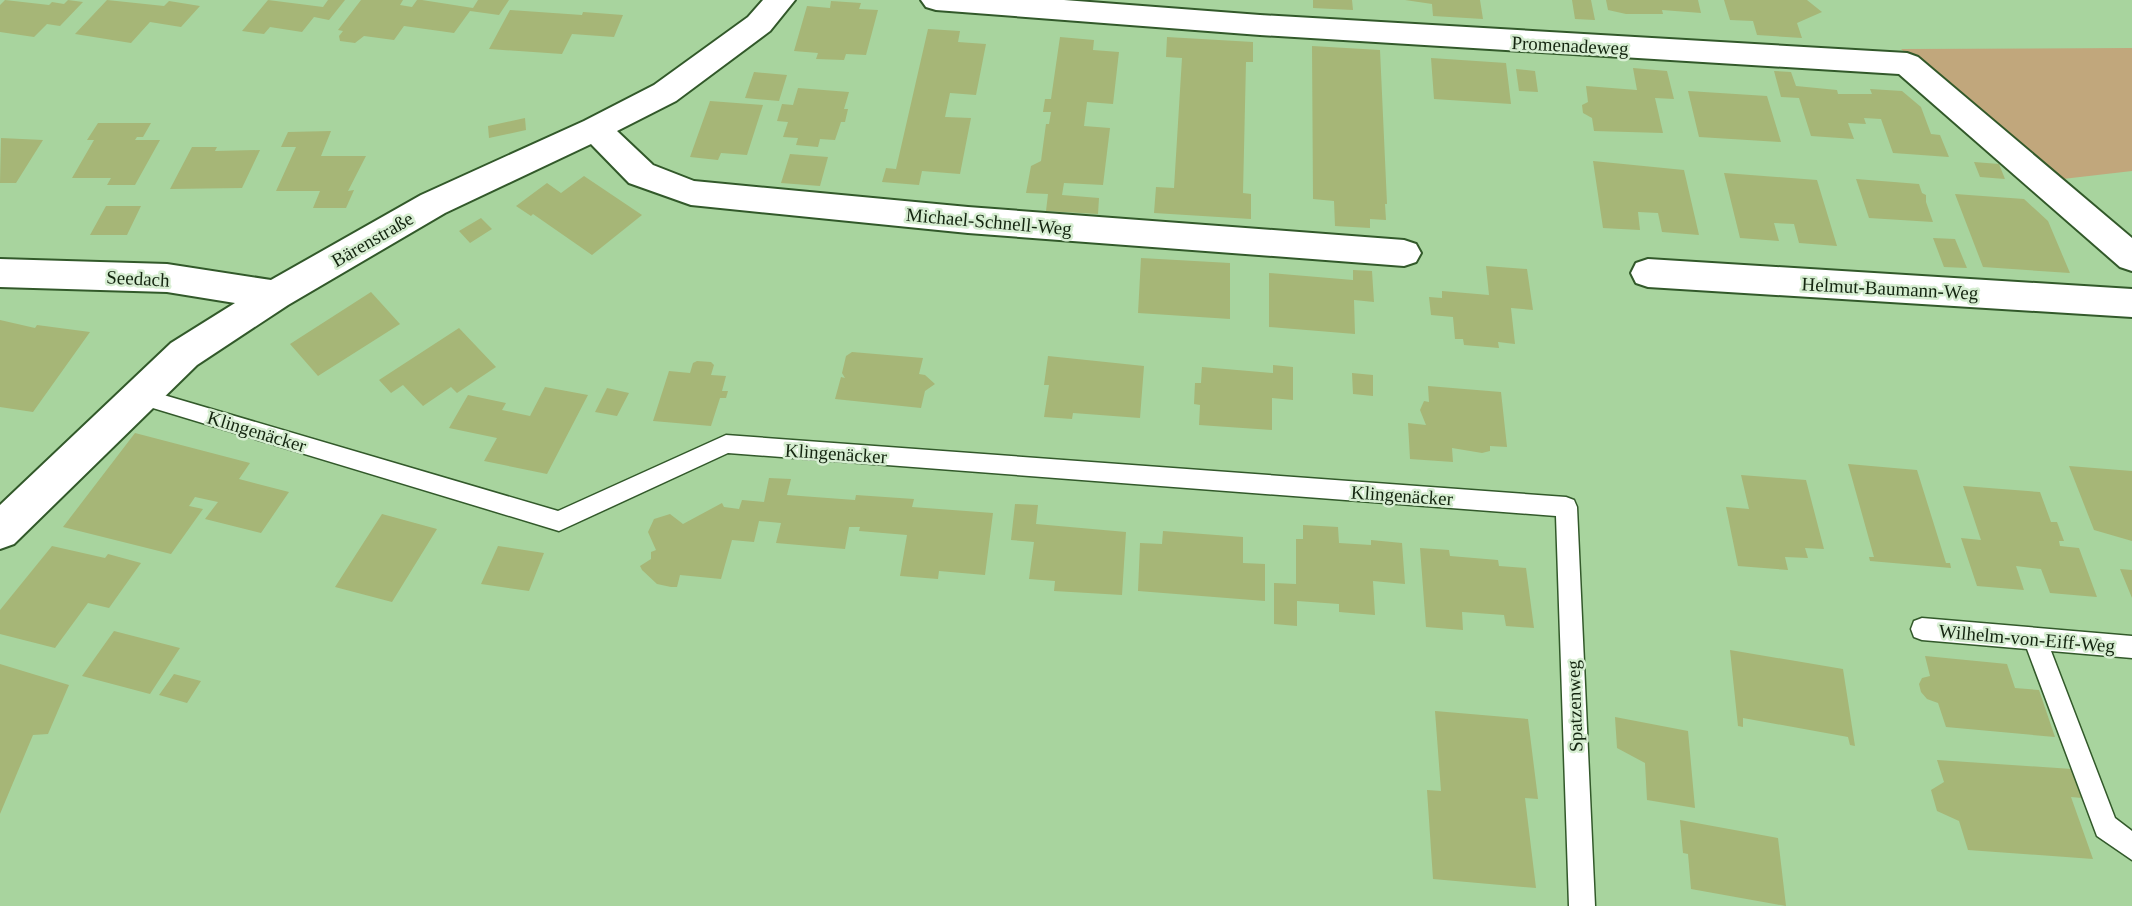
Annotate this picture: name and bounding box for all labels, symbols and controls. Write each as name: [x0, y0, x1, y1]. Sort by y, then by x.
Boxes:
street label: Promenadeweg: [1511, 32, 1629, 59]
street label: Michael-Schnell-Weg: [905, 204, 1073, 239]
street label: Bärenstraße: [328, 208, 417, 271]
street label: Seedach: [106, 266, 171, 291]
street label: Helmut-Baumann-Weg: [1801, 273, 1979, 304]
street label: Klingenäcker: [205, 406, 309, 457]
street label: Klingenäcker: [784, 439, 888, 468]
street label: Klingenäcker: [1350, 481, 1454, 510]
street label: Wilhelm-von-Eiff-Weg: [1938, 620, 2116, 657]
street label: Spatzenweg: [1562, 659, 1587, 752]

